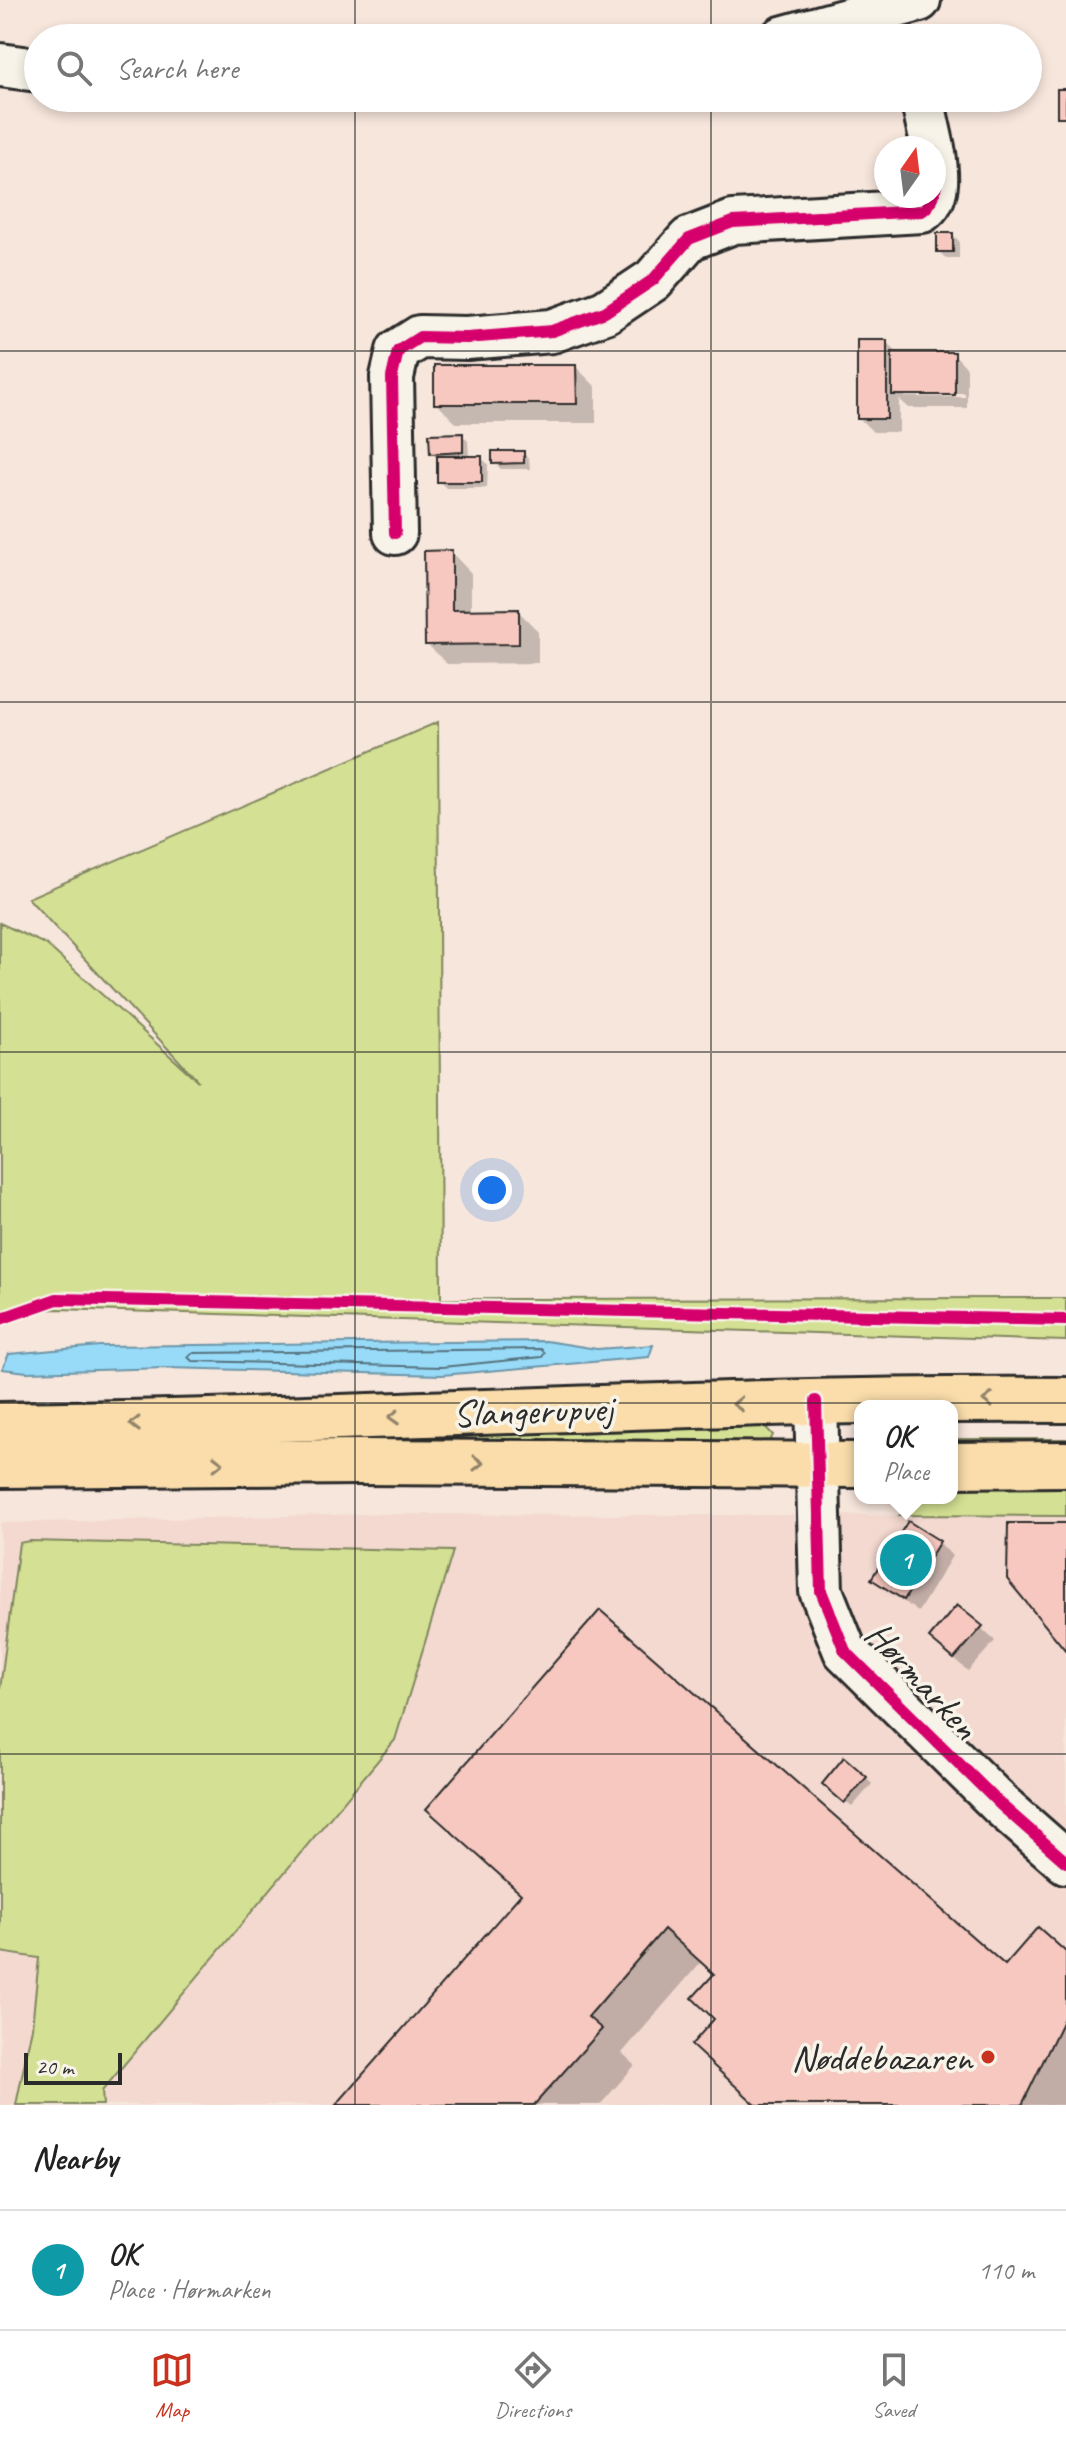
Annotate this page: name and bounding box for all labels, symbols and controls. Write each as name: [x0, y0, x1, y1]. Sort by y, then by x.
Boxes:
search box: [24, 24, 1042, 112]
icon: search: [52, 46, 96, 90]
text: Search here: [116, 49, 238, 87]
north arrow: [874, 136, 946, 208]
your location: [472, 1170, 512, 1210]
street label: Slangerupvej: [452, 1385, 618, 1437]
one-way arrow: [981, 1391, 994, 1408]
one-way arrow: [731, 1395, 744, 1412]
popup: [854, 1400, 958, 1504]
one-way arrow: [387, 1408, 400, 1425]
one-way arrow: [128, 1415, 141, 1433]
text: OK: [883, 1417, 914, 1455]
one-way arrow: [212, 1454, 225, 1472]
one-way arrow: [472, 1454, 485, 1472]
text: Place: [883, 1455, 929, 1488]
pin: 1: [880, 1530, 932, 1590]
street label: Hørmarken: [855, 1611, 989, 1750]
place label: Nøddebazaren: [791, 2034, 974, 2081]
marker: Nøddebazaren: [979, 2048, 997, 2066]
scale bar: [24, 2049, 122, 2085]
text: 20 m: [36, 2053, 73, 2081]
text: Nearby: [32, 2136, 118, 2179]
text: OK: [108, 2235, 138, 2273]
text: 1: [52, 2254, 64, 2287]
text: 110 m: [978, 2254, 1034, 2287]
text: Place · Hørmarken: [108, 2273, 271, 2306]
tab: Map: [150, 2348, 194, 2424]
tab: Directions: [495, 2348, 571, 2424]
tab: Saved: [872, 2348, 916, 2424]

